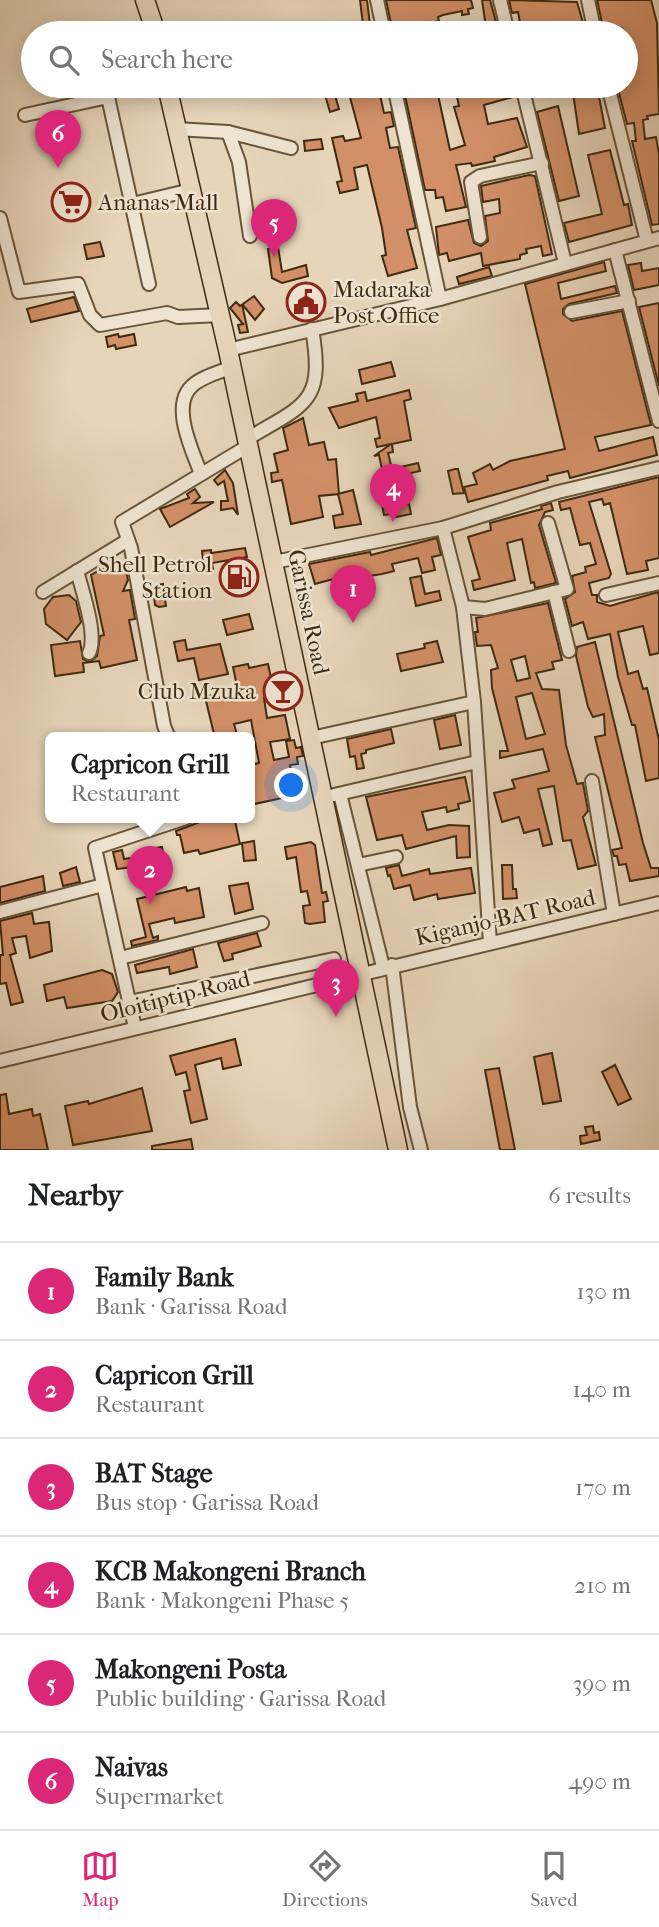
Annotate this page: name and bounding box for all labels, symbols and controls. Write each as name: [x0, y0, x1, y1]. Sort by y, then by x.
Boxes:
search box: [21, 21, 638, 98]
icon: search: [45, 41, 83, 79]
text: Search here: [101, 44, 233, 75]
pin: 6: [35, 110, 81, 168]
supermarket icon: Ananas Mall: [50, 181, 92, 223]
place label: Ananas Mall: [97, 189, 219, 216]
pin: 5: [251, 199, 297, 257]
place label: Madaraka Post Office: [333, 276, 440, 329]
public building icon: Madaraka Post Office: [285, 281, 327, 323]
pin: 4: [370, 464, 416, 522]
street label: Garissa Road: [282, 547, 335, 678]
place label: Shell Petrol Station: [98, 551, 213, 604]
fuel station icon: Shell Petrol Station: [218, 556, 260, 598]
pin: 1: [330, 565, 376, 623]
bar icon: Club Mzuka: [262, 670, 304, 712]
place label: Club Mzuka: [138, 678, 256, 705]
popup: [45, 732, 255, 823]
text: Capricon Grill: [71, 749, 229, 780]
your location: [274, 768, 308, 802]
text: Restaurant: [71, 780, 180, 807]
pin: 2: [127, 846, 173, 904]
street label: Kiganjo-BAT Road: [412, 884, 598, 951]
pin: 3: [313, 959, 359, 1017]
street label: Oloitiptip Road: [97, 965, 253, 1028]
text: Nearby: [28, 1178, 123, 1213]
text: 6 results: [548, 1182, 631, 1209]
text: Family Bank: [95, 1262, 234, 1293]
text: 1: [47, 1278, 55, 1305]
text: 130 m: [577, 1278, 631, 1305]
text: Bank · Garissa Road: [95, 1293, 288, 1320]
text: Capricon Grill: [95, 1360, 254, 1391]
text: 2: [45, 1376, 57, 1403]
text: 140 m: [572, 1376, 631, 1403]
text: Restaurant: [95, 1391, 205, 1418]
text: BAT Stage: [95, 1458, 213, 1489]
text: 3: [46, 1474, 56, 1501]
text: 170 m: [575, 1474, 631, 1501]
text: Bus stop · Garissa Road: [95, 1489, 319, 1516]
text: KCB Makongeni Branch: [95, 1556, 366, 1587]
text: 4: [44, 1572, 58, 1599]
text: 210 m: [574, 1572, 631, 1599]
text: Bank · Makongeni Phase 5: [95, 1587, 349, 1614]
text: Makongeni Posta: [95, 1654, 286, 1685]
text: 5: [46, 1670, 56, 1697]
text: 390 m: [573, 1670, 631, 1697]
text: Public building · Garissa Road: [95, 1685, 386, 1712]
text: Naivas: [95, 1752, 168, 1783]
text: 6: [45, 1768, 57, 1795]
text: 490 m: [569, 1768, 631, 1795]
text: Supermarket: [95, 1783, 224, 1810]
tab: Map: [81, 1847, 119, 1911]
tab: Directions: [282, 1847, 368, 1911]
tab: Saved: [530, 1847, 578, 1911]

